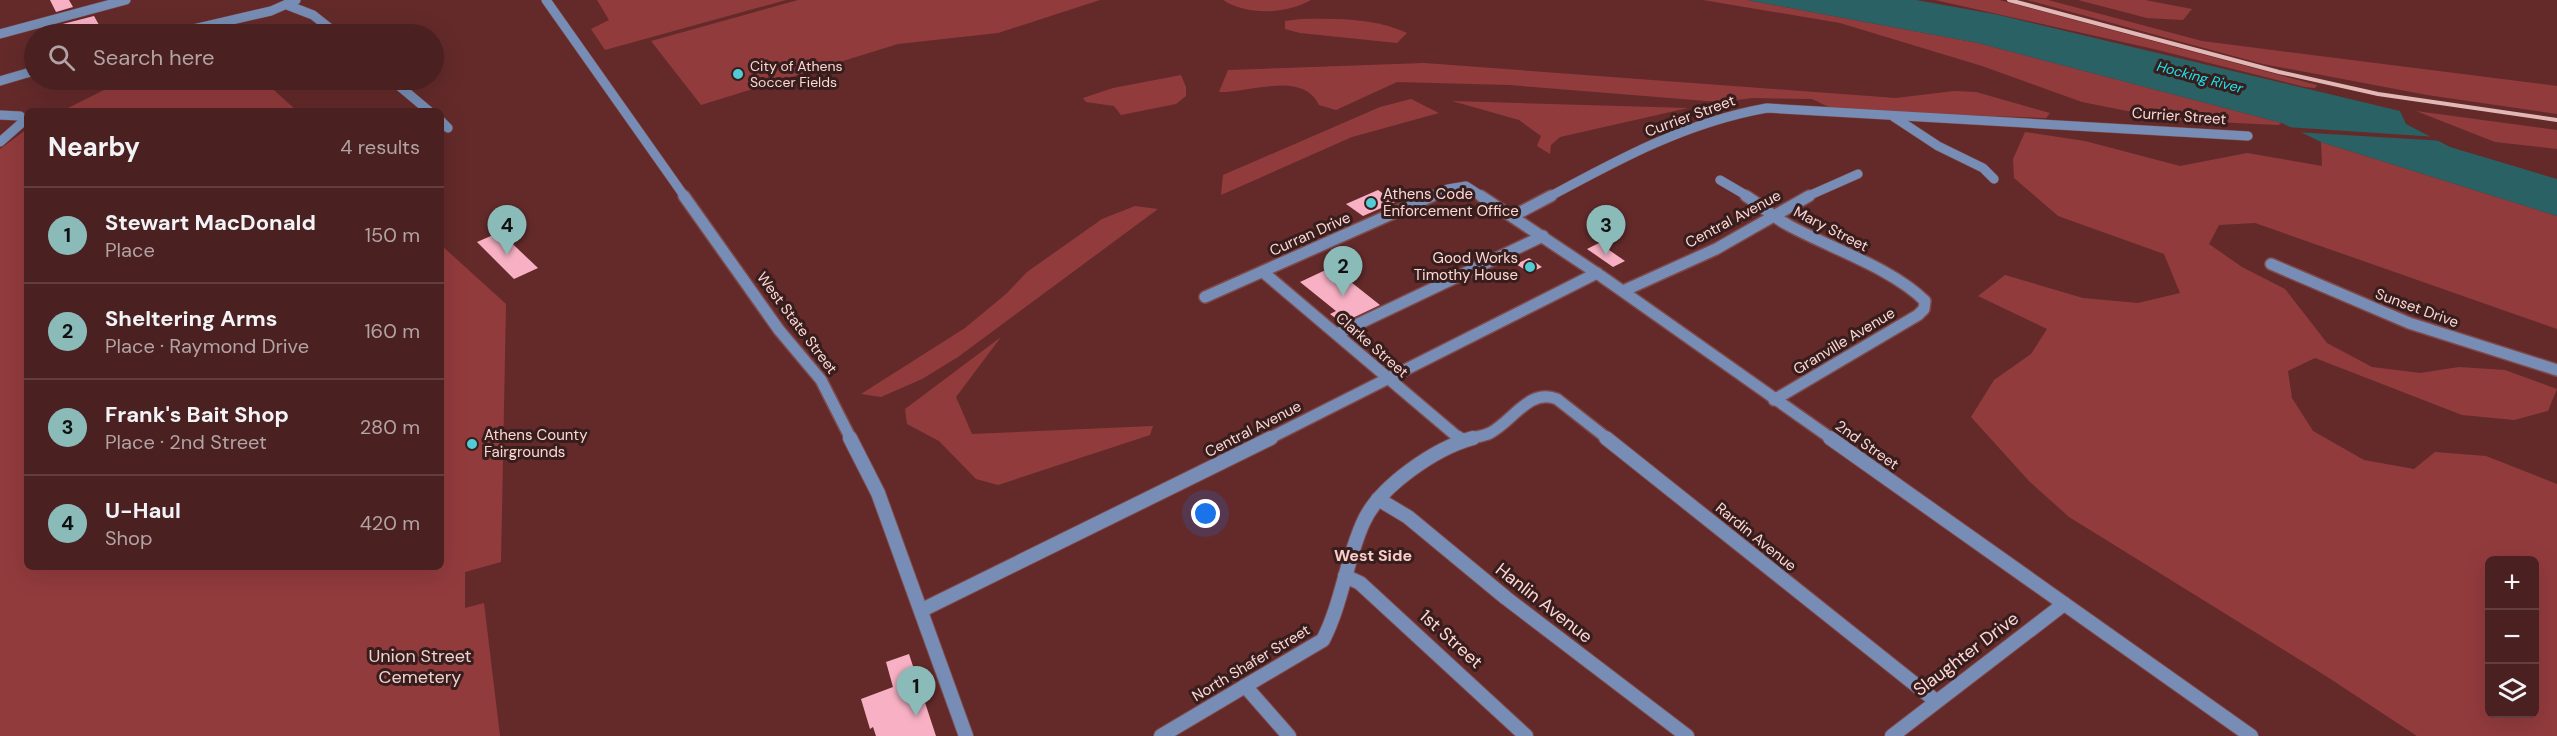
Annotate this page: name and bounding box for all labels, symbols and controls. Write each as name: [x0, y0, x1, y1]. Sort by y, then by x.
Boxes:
search box: [24, 24, 444, 90]
icon: search: [45, 41, 78, 74]
text: Search here: [93, 43, 214, 72]
place label: City of Athens Soccer Fields: [750, 57, 842, 91]
water label: Hocking River: [2155, 57, 2246, 97]
marker: City of Athens Soccer Fields: [731, 67, 745, 81]
street label: Currier Street: [1642, 90, 1738, 142]
street label: Currier Street: [2131, 103, 2227, 129]
text: Nearby: [48, 130, 140, 164]
text: 4 results: [340, 134, 420, 160]
place label: Athens Code Enforcement Office: [1383, 184, 1519, 221]
street label: Central Avenue: [1682, 185, 1784, 253]
marker: Athens Code Enforcement Office: [1364, 196, 1378, 210]
street label: Mary Street: [1790, 202, 1872, 256]
pin: 4: [488, 206, 526, 255]
pin: 3: [1586, 206, 1626, 255]
street label: Curran Drive: [1266, 207, 1354, 261]
text: Stewart MacDonald: [105, 208, 316, 237]
text: 1: [64, 222, 71, 248]
text: 150 m: [365, 222, 420, 248]
text: Place: [105, 237, 155, 263]
pin: 2: [1324, 246, 1362, 296]
place label: Good Works Timothy House: [1414, 248, 1518, 285]
marker: Good Works Timothy House: [1523, 260, 1537, 274]
street label: West State Street: [752, 268, 842, 378]
street label: Sunset Drive: [2373, 284, 2461, 332]
street label: Granville Avenue: [1789, 303, 1899, 379]
text: Sheltering Arms: [105, 304, 277, 333]
street label: Clarke Street: [1332, 308, 1413, 382]
text: 2: [62, 318, 73, 344]
text: 160 m: [364, 318, 420, 344]
text: Place · Raymond Drive: [105, 333, 309, 359]
street label: Central Avenue: [1201, 396, 1305, 462]
text: Frank's Bait Shop: [105, 400, 289, 429]
text: 3: [61, 414, 74, 440]
text: 280 m: [360, 414, 420, 440]
street label: 2nd Street: [1831, 416, 1903, 474]
place label: Athens County Fairgrounds: [484, 425, 588, 462]
text: Place · 2nd Street: [105, 429, 267, 455]
marker: Athens County Fairgrounds: [465, 437, 479, 451]
text: U-Haul: [105, 496, 181, 525]
street label: Rardin Avenue: [1711, 498, 1801, 576]
your location: [1191, 499, 1220, 528]
text: 4: [61, 510, 74, 536]
text: 420 m: [360, 510, 420, 536]
text: Shop: [105, 525, 152, 551]
district label: West Side: [1334, 545, 1412, 566]
map controls: [2485, 556, 2539, 718]
button: +: [2485, 556, 2539, 610]
street label: Hanlin Avenue: [1491, 558, 1597, 648]
street label: 1st Street: [1414, 604, 1488, 674]
street label: Slaughter Drive: [1908, 606, 2024, 702]
button: −: [2485, 610, 2539, 664]
street label: North Shafer Street: [1188, 620, 1314, 706]
park label: Union Street Cemetery: [368, 644, 472, 689]
button: layers: [2485, 664, 2539, 718]
pin: 1: [896, 666, 936, 716]

